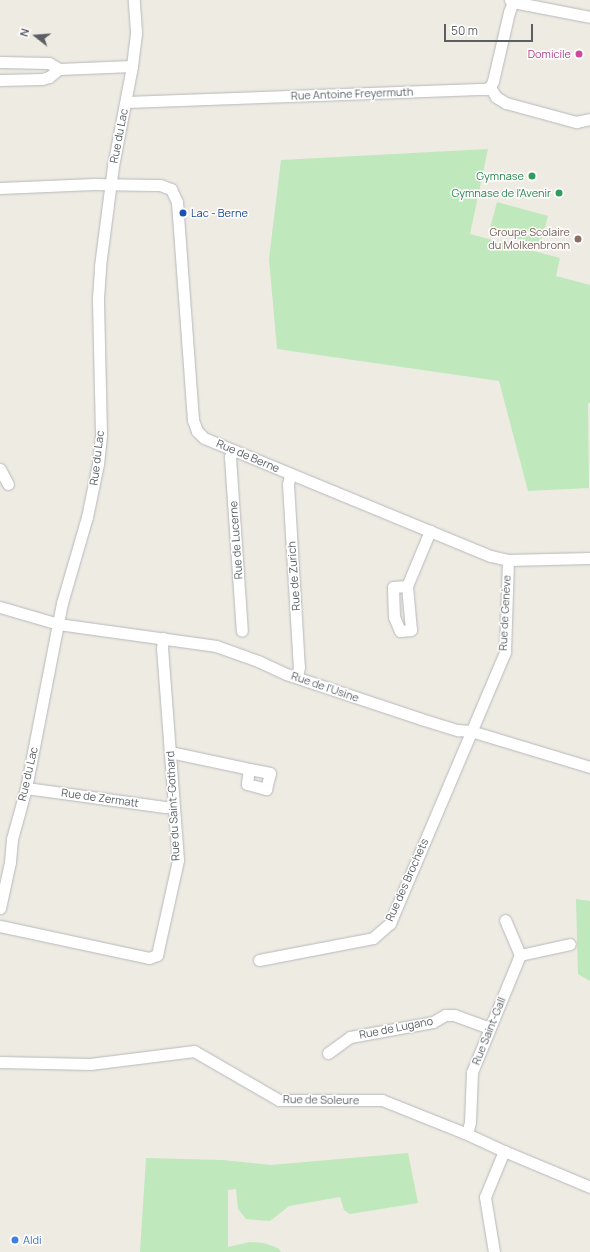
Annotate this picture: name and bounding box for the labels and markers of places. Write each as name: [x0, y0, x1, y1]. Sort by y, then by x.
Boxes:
place label: Domicile: [528, 47, 571, 61]
marker: Domicile: [574, 49, 584, 59]
place label: Gymnase: [476, 169, 524, 183]
marker: Gymnase: [527, 171, 537, 181]
place label: Gymnase de l'Avenir: [451, 186, 551, 200]
marker: Gymnase de l'Avenir: [554, 188, 564, 198]
place label: Lac - Berne: [191, 206, 248, 220]
marker: Lac - Berne: [178, 208, 188, 218]
place label: Groupe Scolaire du Molkenbronn: [488, 226, 570, 252]
marker: Groupe Scolaire du Molkenbronn: [573, 234, 583, 244]
place label: Aldi: [23, 1233, 42, 1247]
marker: Aldi: [10, 1235, 20, 1245]

